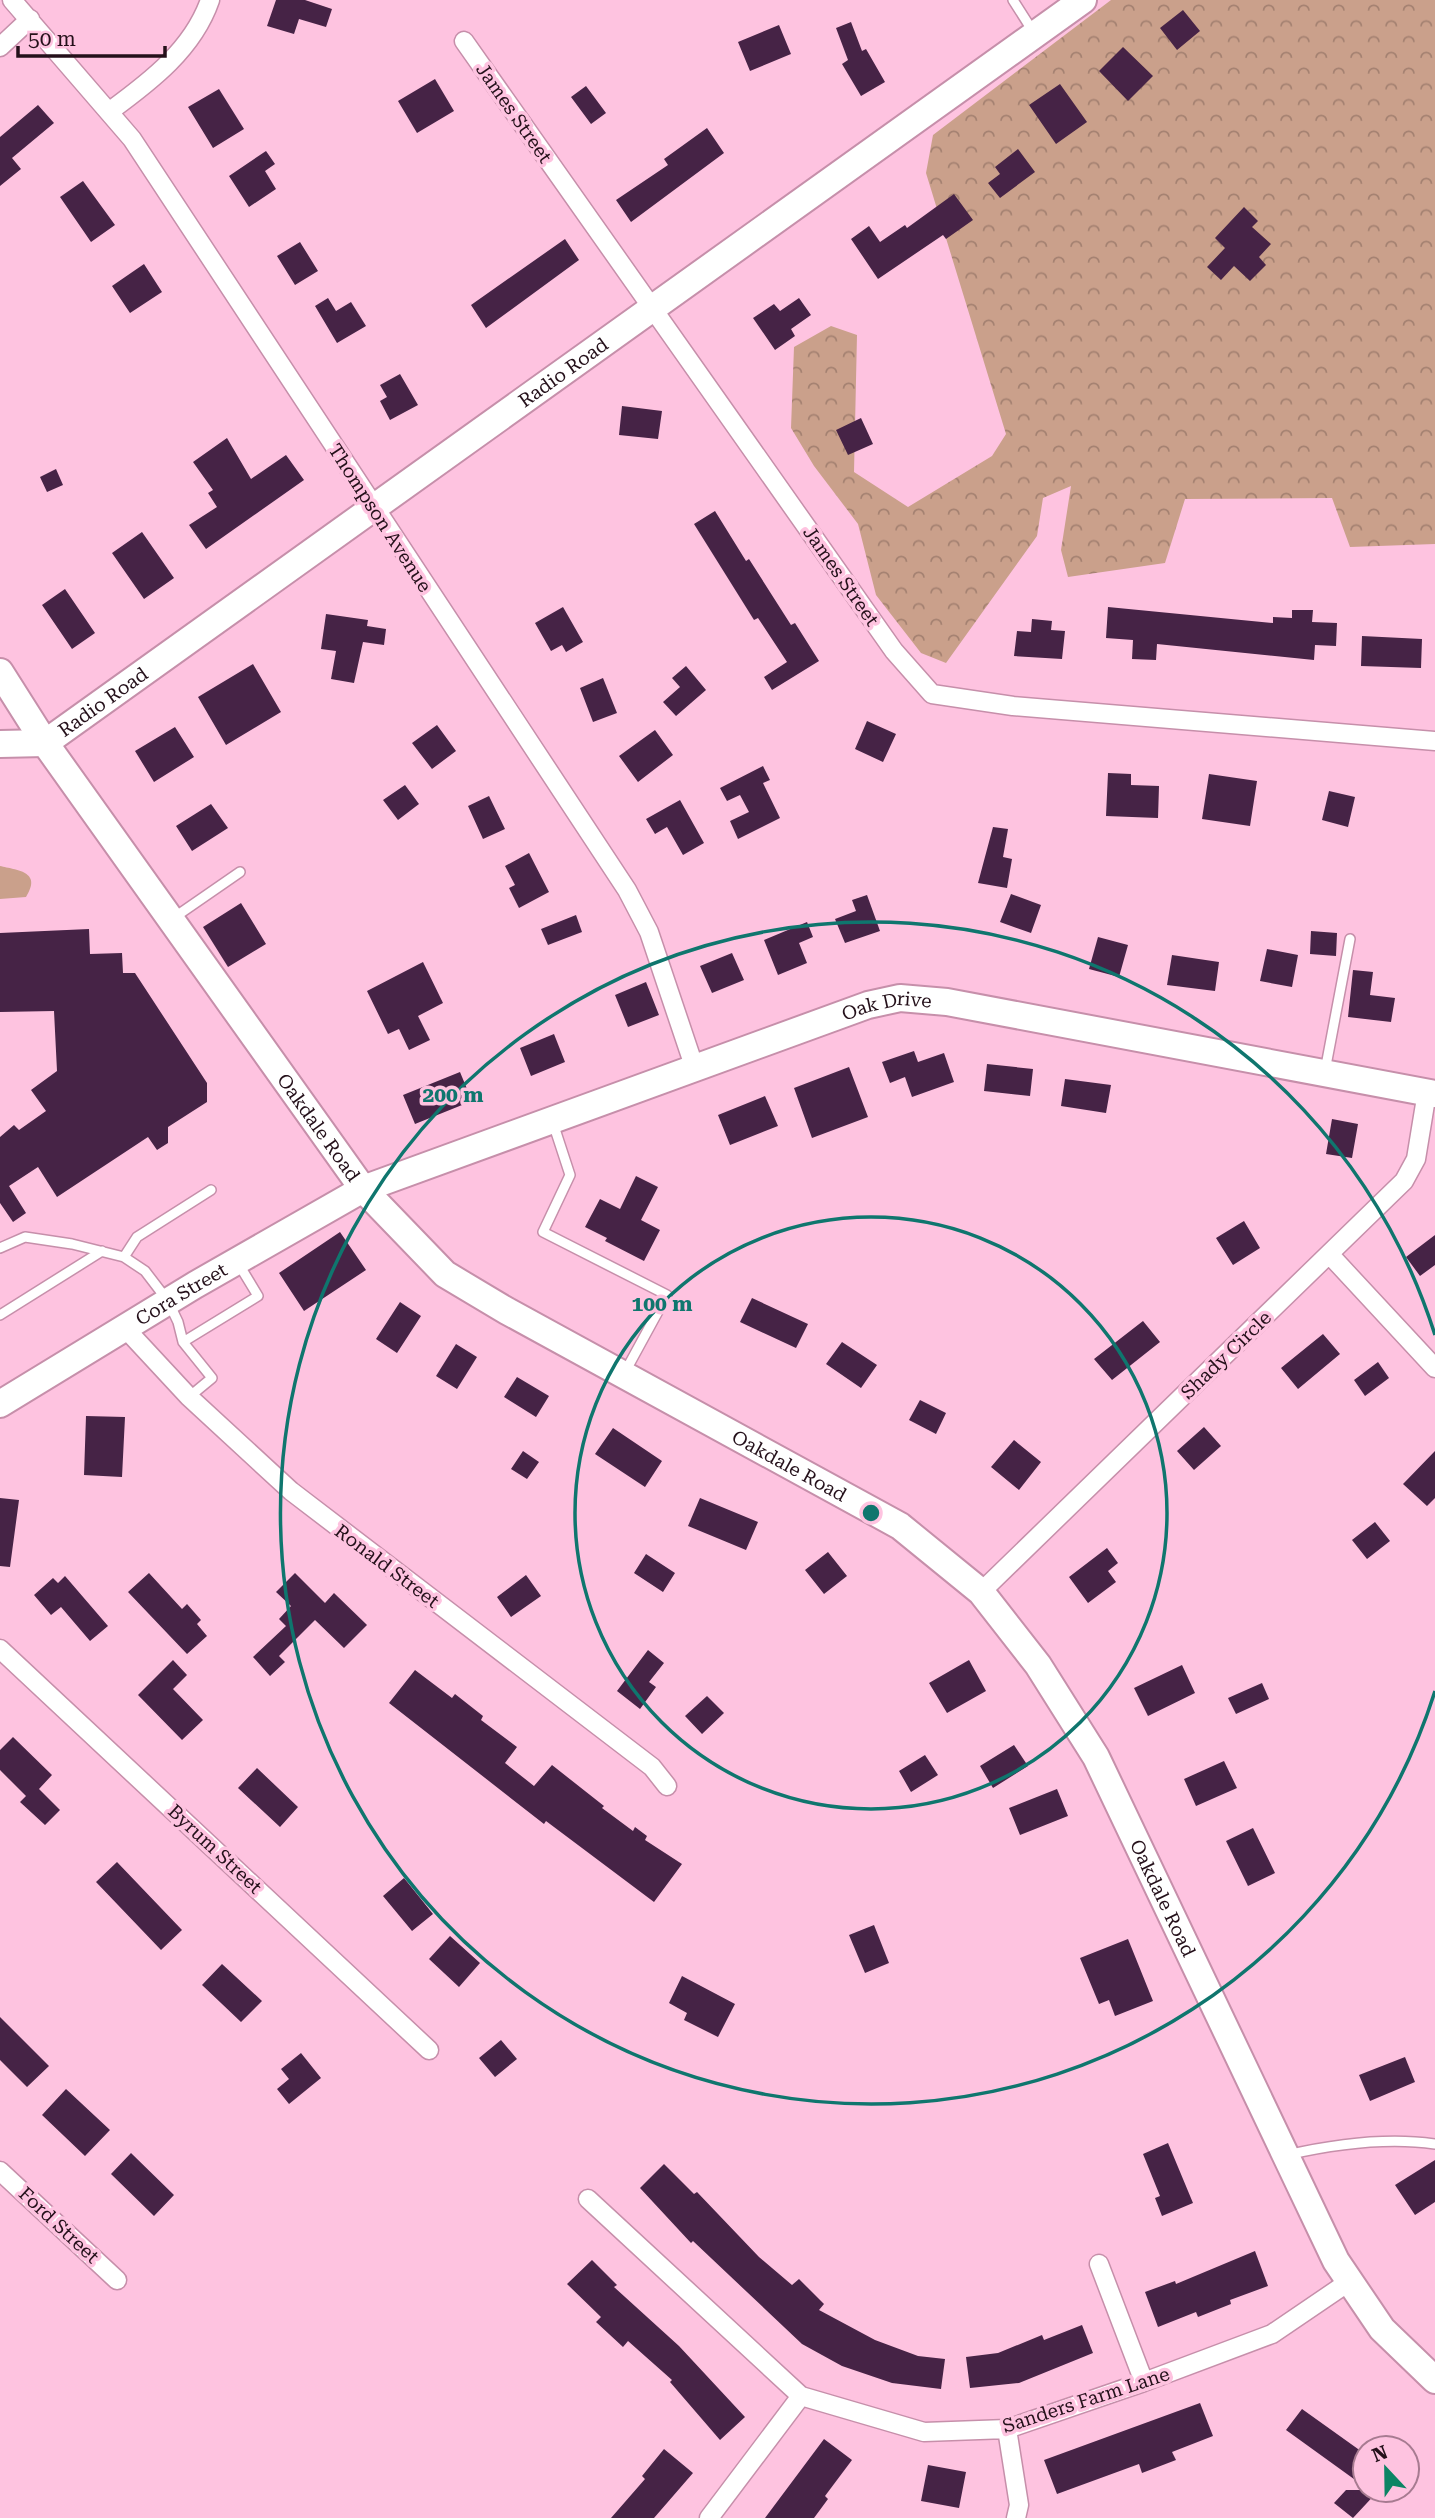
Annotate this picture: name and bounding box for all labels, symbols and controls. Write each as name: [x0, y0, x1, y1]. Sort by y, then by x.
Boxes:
scale bar: [18, 14, 164, 58]
text: 50 m: [28, 27, 76, 51]
street label: James Street: [471, 59, 557, 167]
street label: Radio Road: [514, 332, 612, 412]
street label: Thompson Avenue: [323, 440, 437, 596]
street label: James Street: [798, 522, 884, 630]
street label: Radio Road: [54, 662, 152, 741]
street label: Oak Drive: [838, 986, 933, 1025]
street label: Oakdale Road: [273, 1069, 365, 1186]
text: 200 m: [423, 1083, 483, 1107]
street label: Cora Street: [131, 1258, 231, 1330]
text: 100 m: [632, 1292, 692, 1316]
street label: Shady Circle: [1176, 1306, 1276, 1404]
street label: Oakdale Road: [728, 1425, 851, 1506]
centre of rings: [859, 1501, 883, 1525]
street label: Ronald Street: [330, 1519, 444, 1613]
street label: Byrum Street: [163, 1800, 267, 1898]
street label: Oakdale Road: [1125, 1836, 1201, 1960]
street label: Ford Street: [14, 2182, 104, 2268]
street label: Sanders Farm Lane: [1000, 2362, 1172, 2438]
north arrow: [1351, 2434, 1421, 2504]
text: N: [1369, 2440, 1391, 2467]

